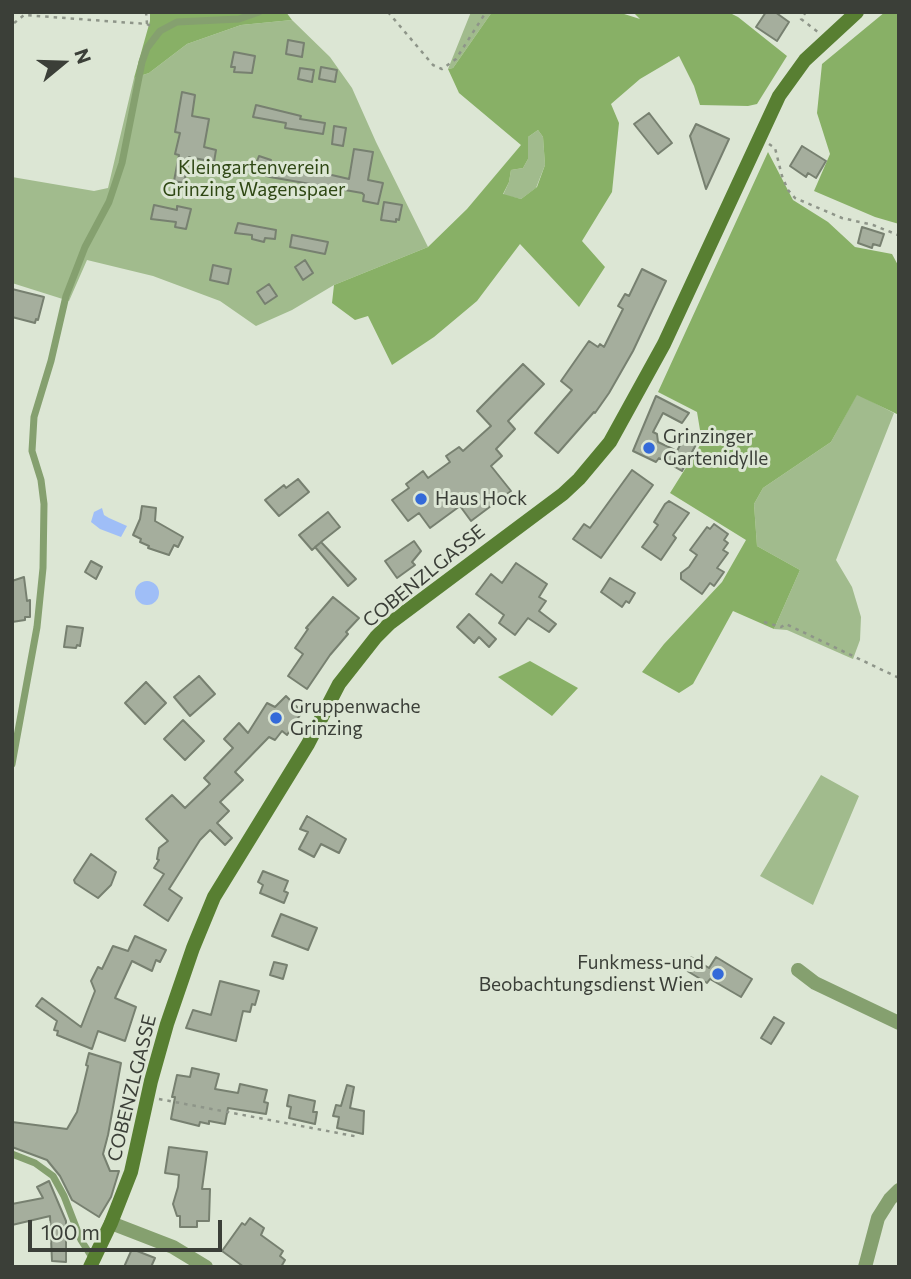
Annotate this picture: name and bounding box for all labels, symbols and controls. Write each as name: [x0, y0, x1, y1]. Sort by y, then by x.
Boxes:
north arrow: [28, 28, 98, 98]
text: N: [70, 46, 97, 66]
park label: Kleingartenverein Grinzing Wagenspaer: [162, 157, 346, 201]
place label: Grinzinger Gartenidylle: [663, 426, 768, 470]
marker: Grinzinger Gartenidylle: [641, 440, 657, 456]
place label: Haus Hock: [435, 488, 527, 510]
marker: Haus Hock: [413, 491, 429, 507]
street label: COBENZLGASSE: [358, 520, 490, 632]
place label: Gruppenwache Grinzing: [290, 696, 421, 740]
marker: Gruppenwache Grinzing: [268, 710, 284, 726]
place label: Funkmess-und Beobachtungsdienst Wien: [479, 952, 704, 996]
marker: Funkmess-und Beobachtungsdienst Wien: [710, 966, 726, 982]
street label: COBENZLGASSE: [103, 1012, 161, 1164]
scale bar: [32, 1206, 226, 1250]
text: 100 m: [41, 1219, 100, 1244]

